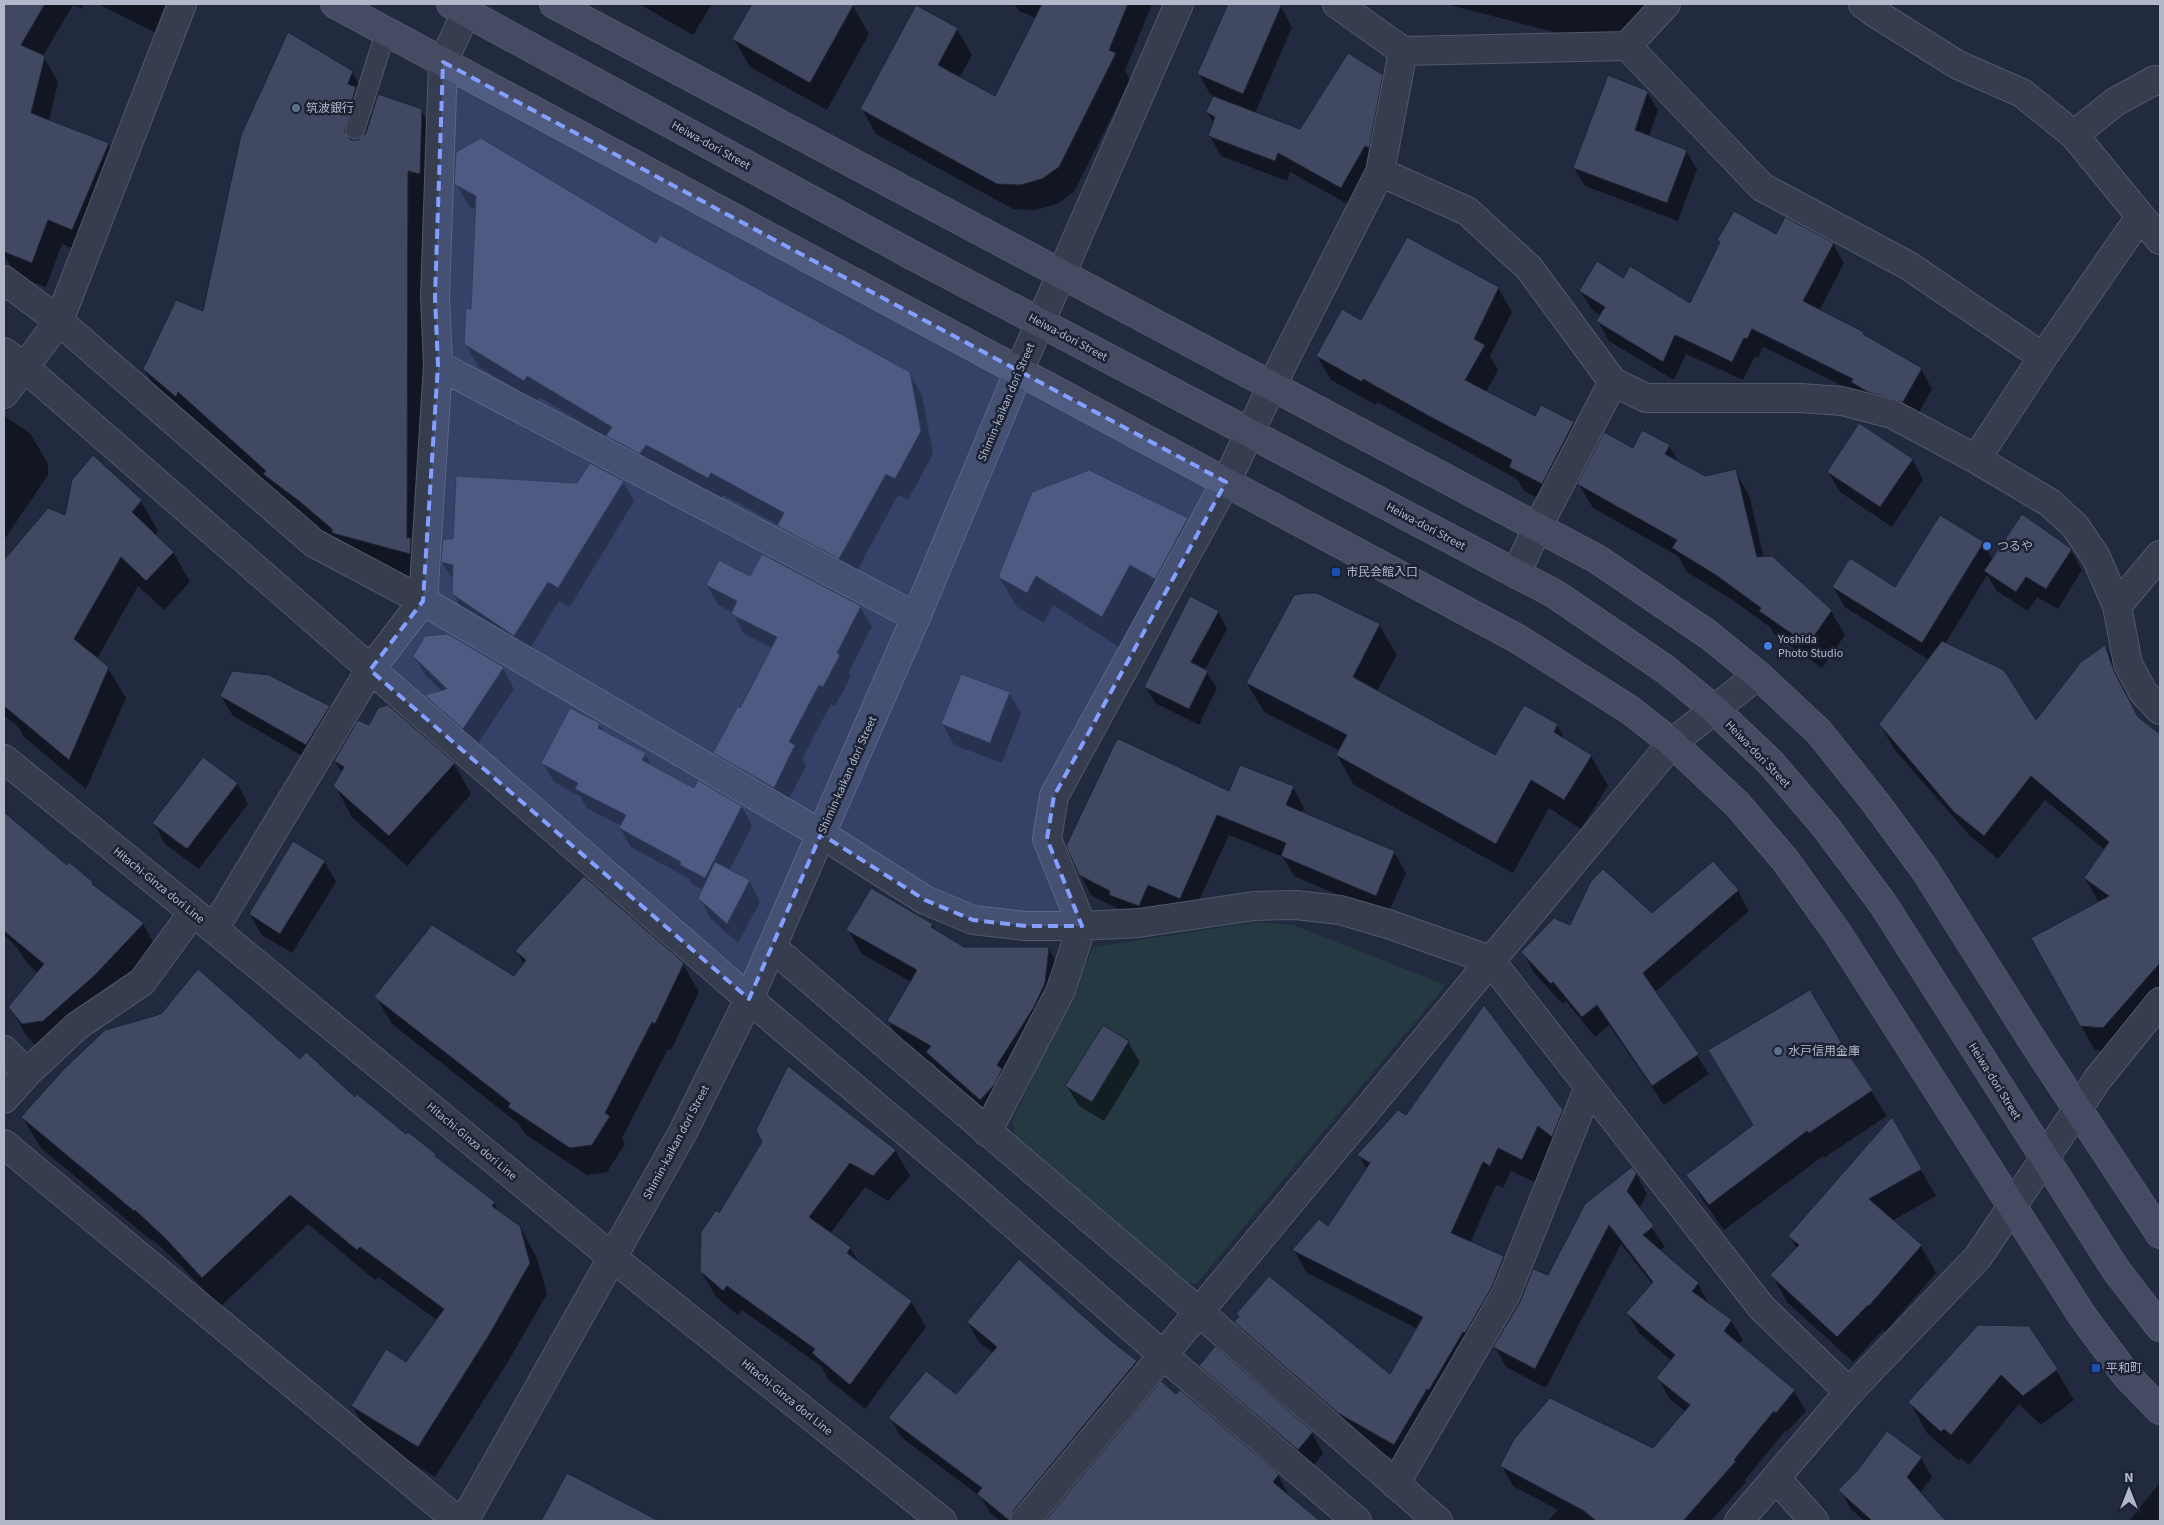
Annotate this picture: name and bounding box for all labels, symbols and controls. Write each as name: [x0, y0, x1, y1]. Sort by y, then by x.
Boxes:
place label: 筑波銀行: [306, 100, 354, 117]
marker: 筑波銀行: [290, 102, 302, 114]
street label: Heiwa-dori Street: [668, 117, 753, 174]
street label: Heiwa-dori Street: [1025, 309, 1111, 366]
street label: Shimin-kaikan dori Street: [974, 340, 1039, 464]
street label: Heiwa-dori Street: [1383, 498, 1469, 555]
place label: つるや: [1997, 538, 2033, 555]
marker: つるや: [1981, 540, 1993, 552]
place label: 市民会館入口: [1346, 564, 1418, 581]
marker: 市民会館入口: [1330, 566, 1342, 578]
place label: Yoshida Photo Studio: [1777, 631, 1843, 662]
marker: Yoshida Photo Studio: [1762, 640, 1774, 652]
street label: Shimin-kaikan dori Street: [814, 714, 881, 837]
street label: Heiwa-dori Street: [1721, 717, 1794, 792]
street label: Hitachi-Ginza dori Line: [109, 843, 208, 928]
street label: Heiwa-dori Street: [1964, 1040, 2025, 1123]
place label: 水戸信用金庫: [1788, 1043, 1860, 1060]
marker: 水戸信用金庫: [1772, 1045, 1784, 1057]
street label: Shimin-kaikan dori Street: [639, 1082, 714, 1203]
street label: Hitachi-Ginza dori Line: [423, 1098, 521, 1184]
street label: Hitachi-Ginza dori Line: [737, 1355, 836, 1440]
place label: 平和町: [2106, 1360, 2142, 1377]
marker: 平和町: [2090, 1362, 2102, 1374]
north arrow: [2104, 1465, 2154, 1515]
text: N: [2124, 1468, 2134, 1488]

